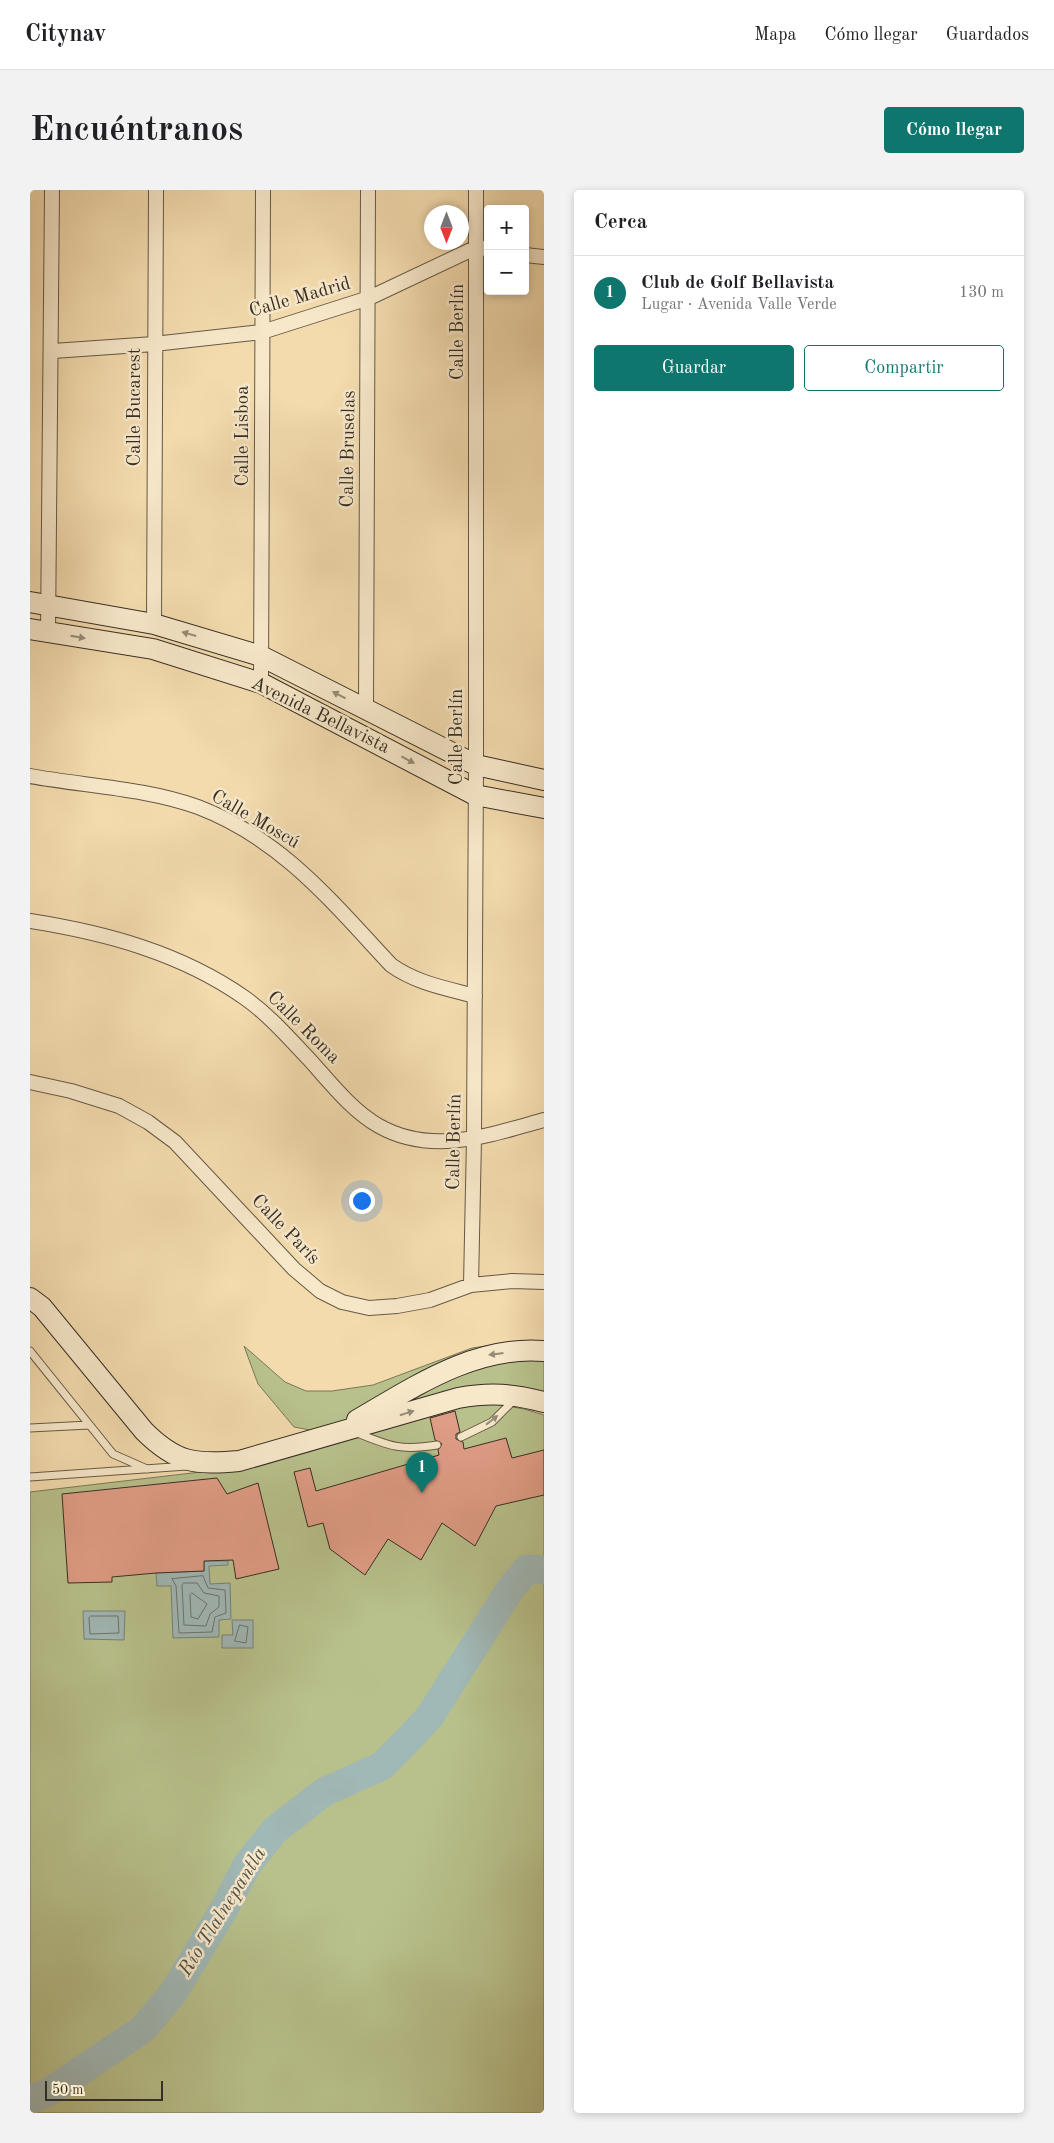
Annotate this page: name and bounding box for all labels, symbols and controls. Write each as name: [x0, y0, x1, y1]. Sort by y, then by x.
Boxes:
text: Citynav: [25, 23, 106, 47]
text: Mapa: [754, 26, 796, 44]
text: Cómo llegar: [824, 26, 918, 44]
text: Guardados: [946, 26, 1029, 44]
button: Cómo llegar: [884, 107, 1024, 153]
text: Encuéntranos: [30, 113, 243, 148]
north arrow: [424, 205, 469, 250]
map controls: [484, 205, 529, 295]
button: +: [484, 205, 529, 250]
text: Cerca: [594, 212, 647, 233]
button: −: [484, 250, 529, 295]
street label: Calle Madrid: [247, 274, 353, 322]
text: Club de Golf Bellavista: [641, 274, 834, 293]
street label: Calle Berlín: [449, 284, 468, 380]
text: 1: [605, 285, 615, 301]
text: 130 m: [959, 285, 1004, 301]
text: Lugar · Avenida Valle Verde: [641, 297, 837, 313]
button: Guardar: [594, 345, 794, 391]
button: Compartir: [804, 345, 1004, 391]
street label: Calle Bucarest: [126, 348, 145, 466]
street label: Calle Lisboa: [234, 385, 253, 487]
street label: Calle Bruselas: [338, 390, 360, 508]
one-way arrow: [181, 630, 196, 638]
one-way arrow: [71, 633, 87, 641]
street label: Avenida Bellavista: [248, 674, 393, 758]
street label: Calle Berlín: [448, 689, 467, 785]
one-way arrow: [332, 691, 346, 699]
one-way arrow: [401, 756, 415, 764]
street label: Calle Moscú: [208, 787, 302, 853]
street label: Calle Roma: [263, 988, 343, 1068]
street label: Calle Berlín: [445, 1094, 465, 1190]
your location: [349, 1188, 375, 1214]
street label: Calle París: [247, 1191, 323, 1269]
one-way arrow: [487, 1350, 503, 1358]
one-way arrow: [400, 1409, 415, 1417]
one-way arrow: [486, 1415, 499, 1425]
pin: 1: [406, 1452, 438, 1493]
water label: Río Tlalnepantla: [175, 1844, 271, 1981]
scale bar: [45, 2078, 162, 2101]
text: 50 m: [52, 2083, 83, 2097]

